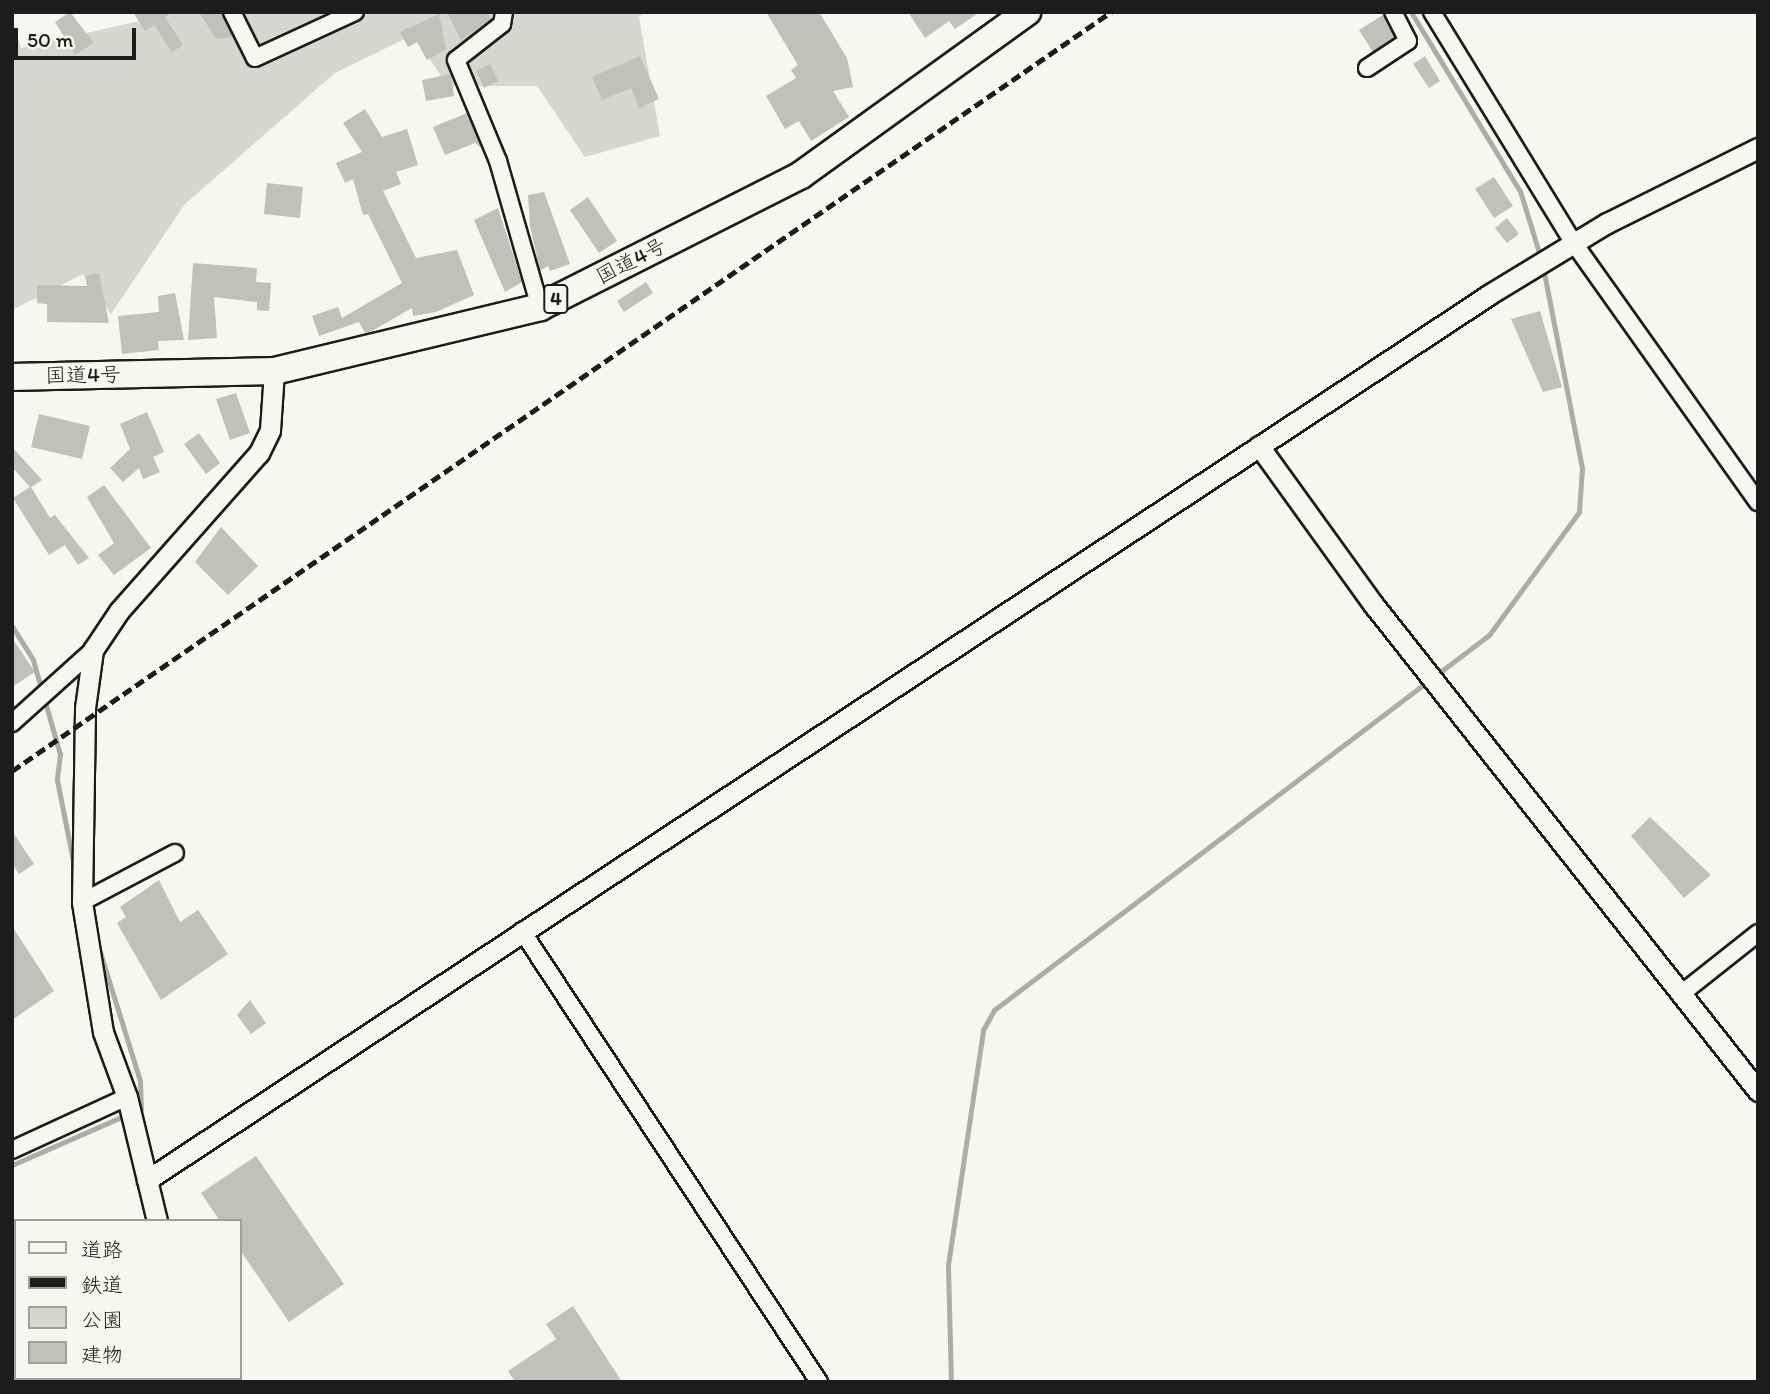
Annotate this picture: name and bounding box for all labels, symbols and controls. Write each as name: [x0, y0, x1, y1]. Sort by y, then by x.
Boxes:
scale bar: [18, 14, 140, 58]
text: 50 m: [27, 27, 73, 52]
street label: 国道4号: [592, 233, 670, 289]
road number: 4: [542, 284, 570, 314]
street label: 国道4号: [45, 362, 121, 388]
legend: [14, 1219, 242, 1380]
text: 道路: [81, 1237, 123, 1262]
text: 鉄道: [81, 1272, 123, 1297]
text: 公園: [81, 1307, 123, 1332]
text: 建物: [81, 1342, 123, 1367]

